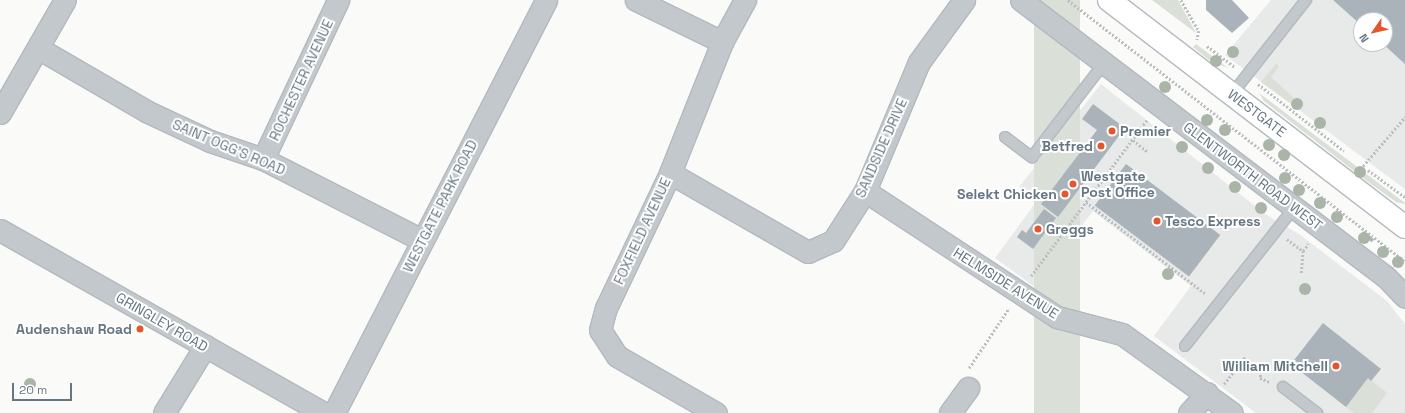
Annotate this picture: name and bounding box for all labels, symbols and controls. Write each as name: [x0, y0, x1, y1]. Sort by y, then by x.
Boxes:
north arrow: [1353, 12, 1393, 52]
street label: ROCHESTER AVENUE: [265, 17, 337, 143]
text: N: [1356, 31, 1372, 45]
street label: WESTGATE: [1224, 85, 1290, 141]
street label: SANDSIDE DRIVE: [852, 96, 910, 200]
street label: SAINT OGG'S ROAD: [170, 116, 288, 178]
street label: GLENTWORTH ROAD WEST: [1180, 118, 1326, 234]
place label: Premier: [1120, 123, 1171, 139]
marker: Premier: [1107, 126, 1117, 136]
street label: WESTGATE PARK ROAD: [399, 137, 481, 275]
place label: Betfred: [1041, 138, 1093, 154]
marker: Betfred: [1096, 141, 1106, 151]
place label: Westgate Post Office: [1081, 168, 1155, 200]
street label: FOXFIELD AVENUE: [610, 175, 674, 287]
marker: Westgate Post Office: [1068, 179, 1078, 189]
place label: Selekt Chicken: [957, 186, 1057, 202]
marker: Selekt Chicken: [1060, 189, 1070, 199]
place label: Tesco Express: [1165, 213, 1261, 229]
marker: Tesco Express: [1152, 216, 1162, 226]
place label: Greggs: [1046, 221, 1094, 237]
marker: Greggs: [1033, 224, 1043, 234]
street label: HELMSIDE AVENUE: [950, 244, 1062, 322]
street label: GRINGLEY ROAD: [113, 289, 211, 355]
place label: Audenshaw Road: [16, 321, 132, 337]
marker: Audenshaw Road: [135, 324, 145, 334]
place label: William Mitchell: [1222, 358, 1328, 374]
marker: William Mitchell: [1331, 361, 1341, 371]
scale bar: [14, 375, 74, 401]
text: 20 m: [19, 382, 47, 398]

